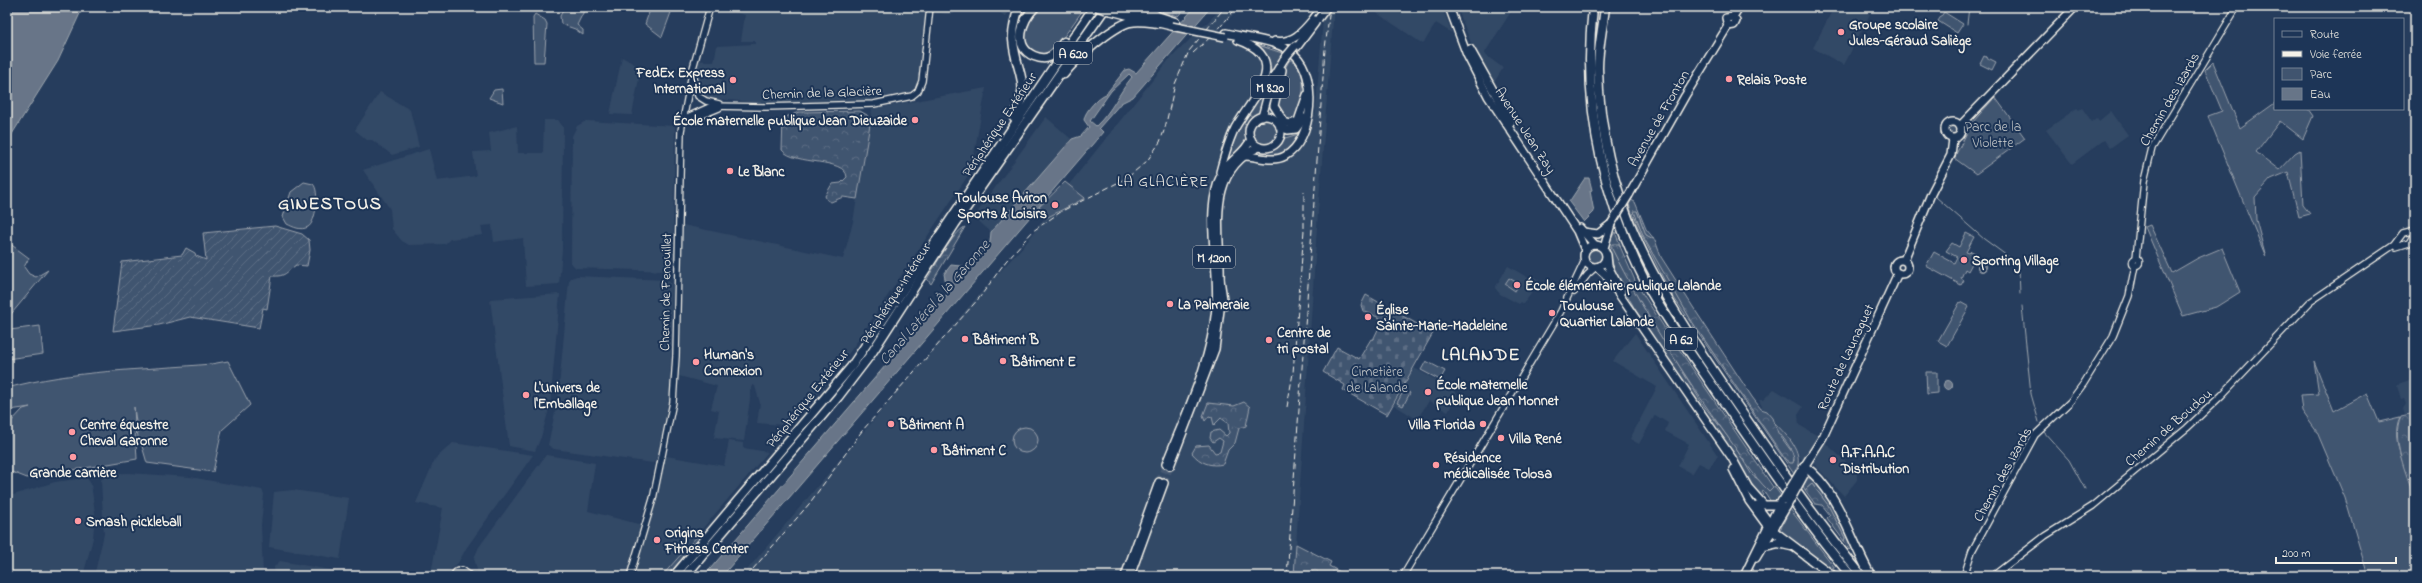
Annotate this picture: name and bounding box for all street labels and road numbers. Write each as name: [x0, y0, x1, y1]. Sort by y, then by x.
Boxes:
road number: A 620: [1054, 42, 1092, 64]
street label: Chemin des Izards: [2135, 49, 2206, 151]
street label: Avenue de Fronton: [1623, 67, 1696, 171]
street label: Périphérique Extérieur: [957, 68, 1043, 181]
road number: M 820: [1251, 76, 1289, 98]
street label: Chemin de la Glacière: [762, 81, 883, 106]
street label: Avenue Jean Zay: [1488, 83, 1561, 179]
street label: Chemin de Fenouillet: [655, 233, 678, 351]
street label: Périphérique Intérieur: [855, 238, 937, 349]
road number: M 120n: [1193, 246, 1235, 268]
street label: Route de Launaguet: [1812, 301, 1881, 415]
road number: A 62: [1665, 328, 1697, 350]
street label: Périphérique Extérieur: [762, 344, 855, 453]
street label: Chemin de Boudou: [2121, 384, 2217, 472]
street label: Chemin des Izards: [1969, 424, 2038, 526]

